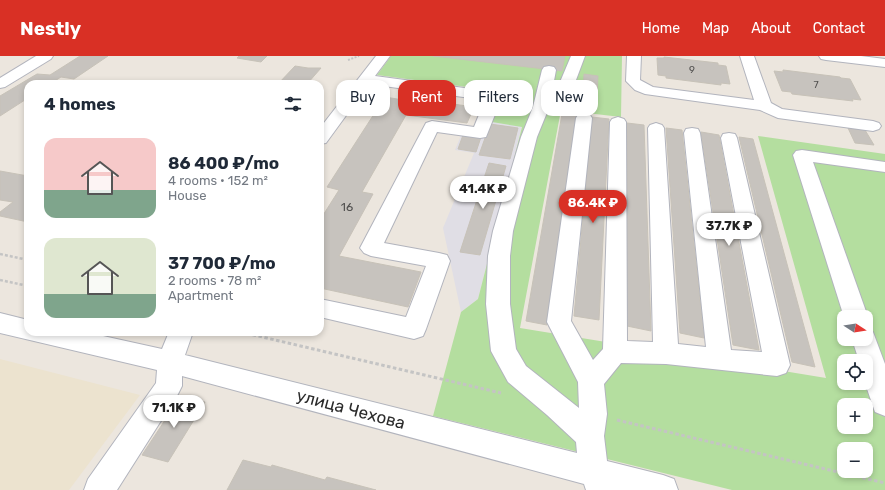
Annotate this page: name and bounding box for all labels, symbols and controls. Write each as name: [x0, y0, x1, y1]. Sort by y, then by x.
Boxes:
text: Nestly: [20, 17, 81, 40]
text: Home: [642, 20, 680, 37]
text: Map: [702, 20, 729, 37]
text: About: [751, 20, 791, 37]
text: Contact: [813, 20, 865, 37]
house number: 9: [689, 64, 695, 76]
house number: 7: [813, 79, 819, 91]
chip: Buy: [336, 80, 390, 116]
chip: Rent: [398, 80, 456, 116]
chip: Filters: [464, 80, 533, 116]
chip: New: [541, 80, 598, 116]
icon: filters: [282, 93, 304, 115]
text: 4 homes: [44, 94, 116, 114]
text: 86 400 ₽/mo: [168, 153, 279, 173]
icon: home: [76, 154, 124, 202]
text: 4 rooms · 152 m²: [168, 173, 268, 188]
pin: 41.4K ₽: [446, 176, 520, 210]
text: 41.4K ₽: [459, 181, 507, 196]
text: House: [168, 188, 206, 203]
pin: 86.4K ₽: [556, 190, 630, 224]
text: 86.4K ₽: [568, 195, 618, 210]
house number: 16: [341, 200, 353, 214]
pin: 37.7K ₽: [692, 213, 766, 247]
text: 37.7K ₽: [706, 218, 752, 233]
text: 37 700 ₽/mo: [168, 253, 276, 273]
icon: home: [76, 254, 124, 302]
text: 2 rooms · 78 m²: [168, 273, 262, 288]
text: Apartment: [168, 288, 233, 303]
north arrow: [837, 310, 873, 346]
map controls: [837, 310, 873, 478]
button: locate: [837, 354, 873, 390]
street label: улица Чехова: [295, 385, 407, 433]
pin: 71.1K ₽: [137, 395, 211, 429]
button: +: [837, 398, 873, 434]
text: 71.1K ₽: [152, 400, 196, 415]
button: −: [837, 442, 873, 478]

